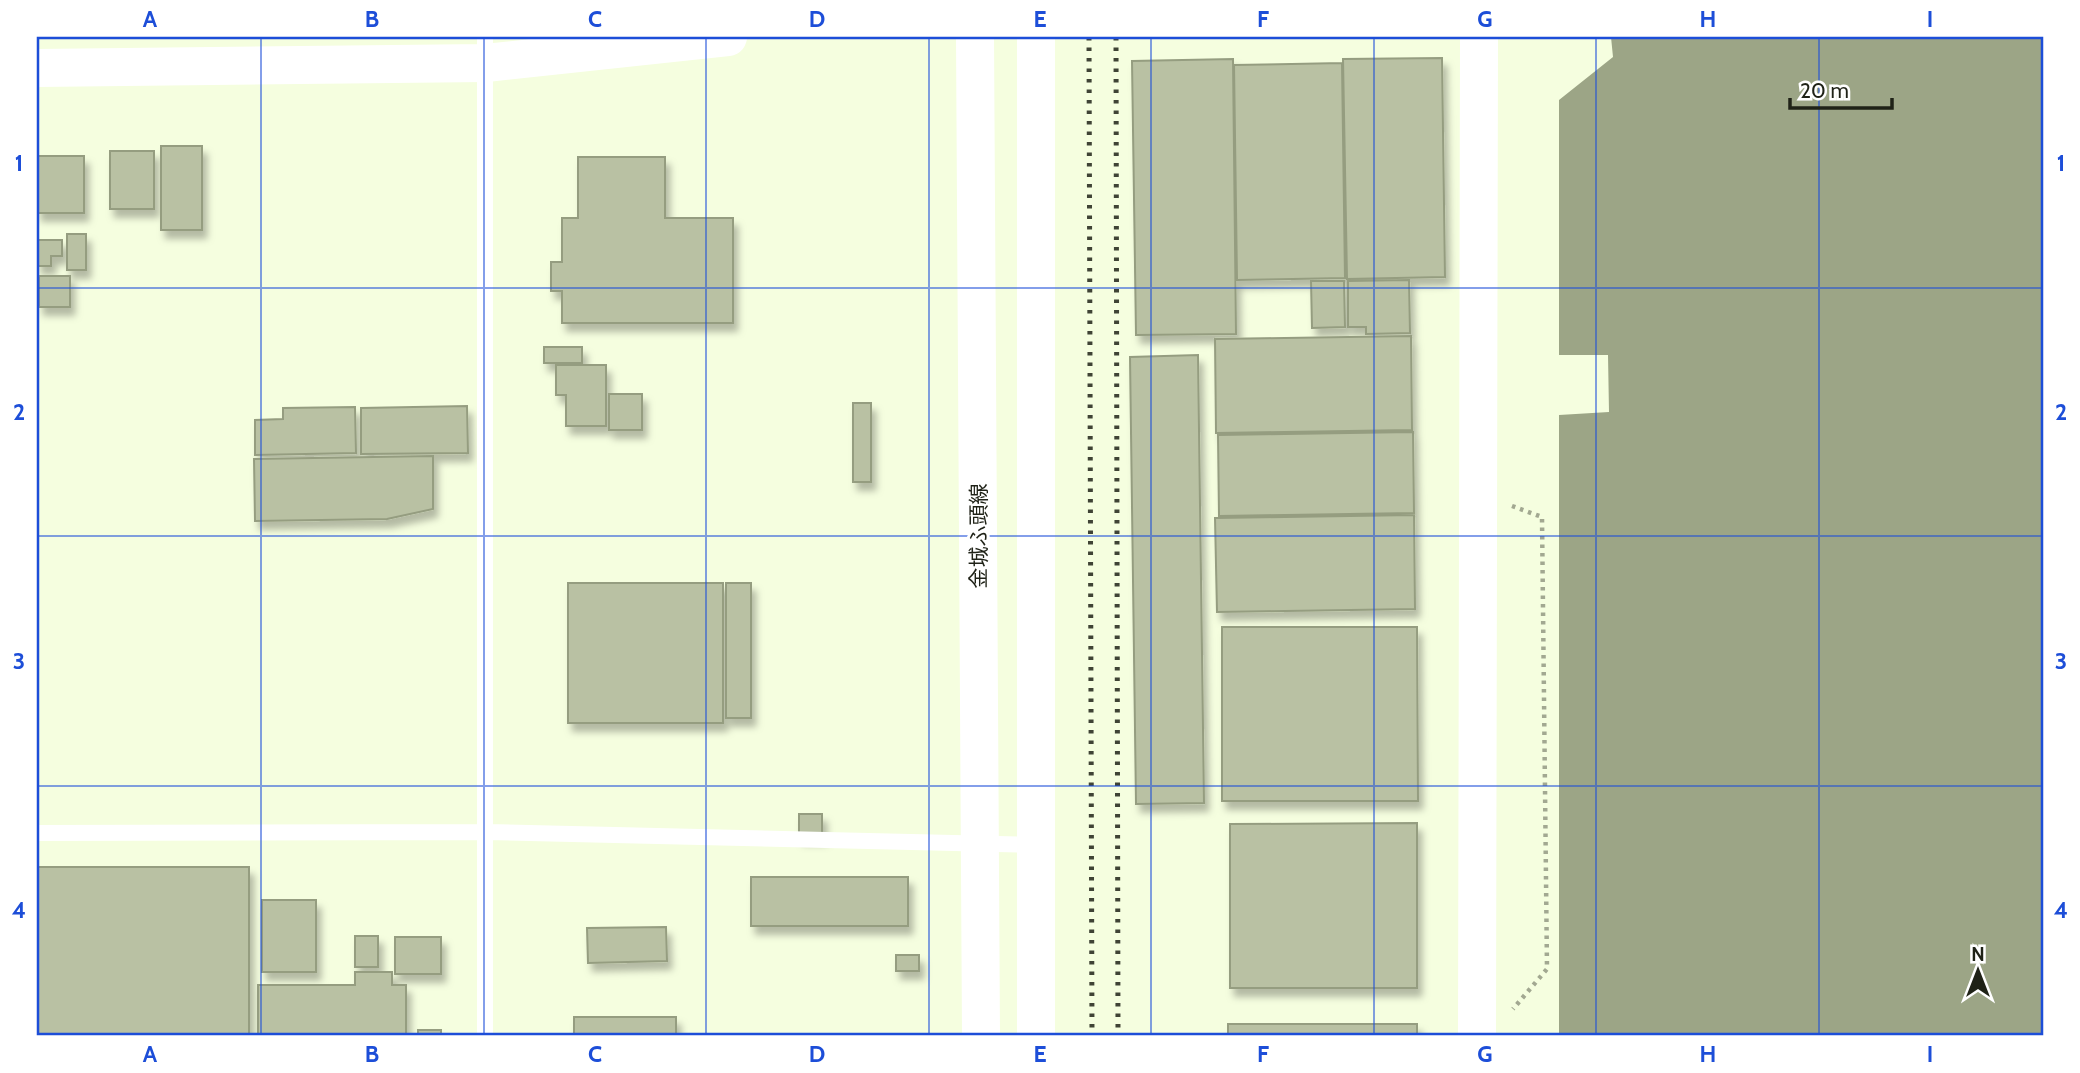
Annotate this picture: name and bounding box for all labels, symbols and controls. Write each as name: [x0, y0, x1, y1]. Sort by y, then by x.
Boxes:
text: A: [143, 5, 158, 33]
text: B: [365, 5, 379, 33]
text: C: [588, 5, 602, 33]
text: D: [809, 5, 825, 33]
text: E: [1033, 5, 1047, 33]
text: F: [1257, 5, 1269, 33]
text: G: [1477, 5, 1493, 33]
text: H: [1700, 5, 1716, 33]
text: I: [1927, 5, 1933, 33]
scale bar: [1790, 66, 1891, 110]
text: 20 m: [1800, 78, 1849, 103]
text: 1: [15, 149, 23, 177]
text: 1: [2057, 149, 2065, 177]
text: 2: [13, 398, 25, 426]
text: 2: [2055, 398, 2067, 426]
street label: 金城ふ頭線: [966, 484, 991, 589]
text: 3: [13, 647, 25, 675]
text: 3: [2055, 647, 2067, 675]
text: 4: [12, 896, 26, 924]
text: 4: [2054, 896, 2068, 924]
north arrow: [1944, 936, 2014, 1006]
text: N: [1971, 943, 1985, 966]
text: A: [143, 1040, 158, 1068]
text: B: [365, 1040, 379, 1068]
text: C: [588, 1040, 602, 1068]
text: D: [809, 1040, 825, 1068]
text: E: [1033, 1040, 1047, 1068]
text: F: [1257, 1040, 1269, 1068]
text: G: [1477, 1040, 1493, 1068]
text: H: [1700, 1040, 1716, 1068]
text: I: [1927, 1040, 1933, 1068]

